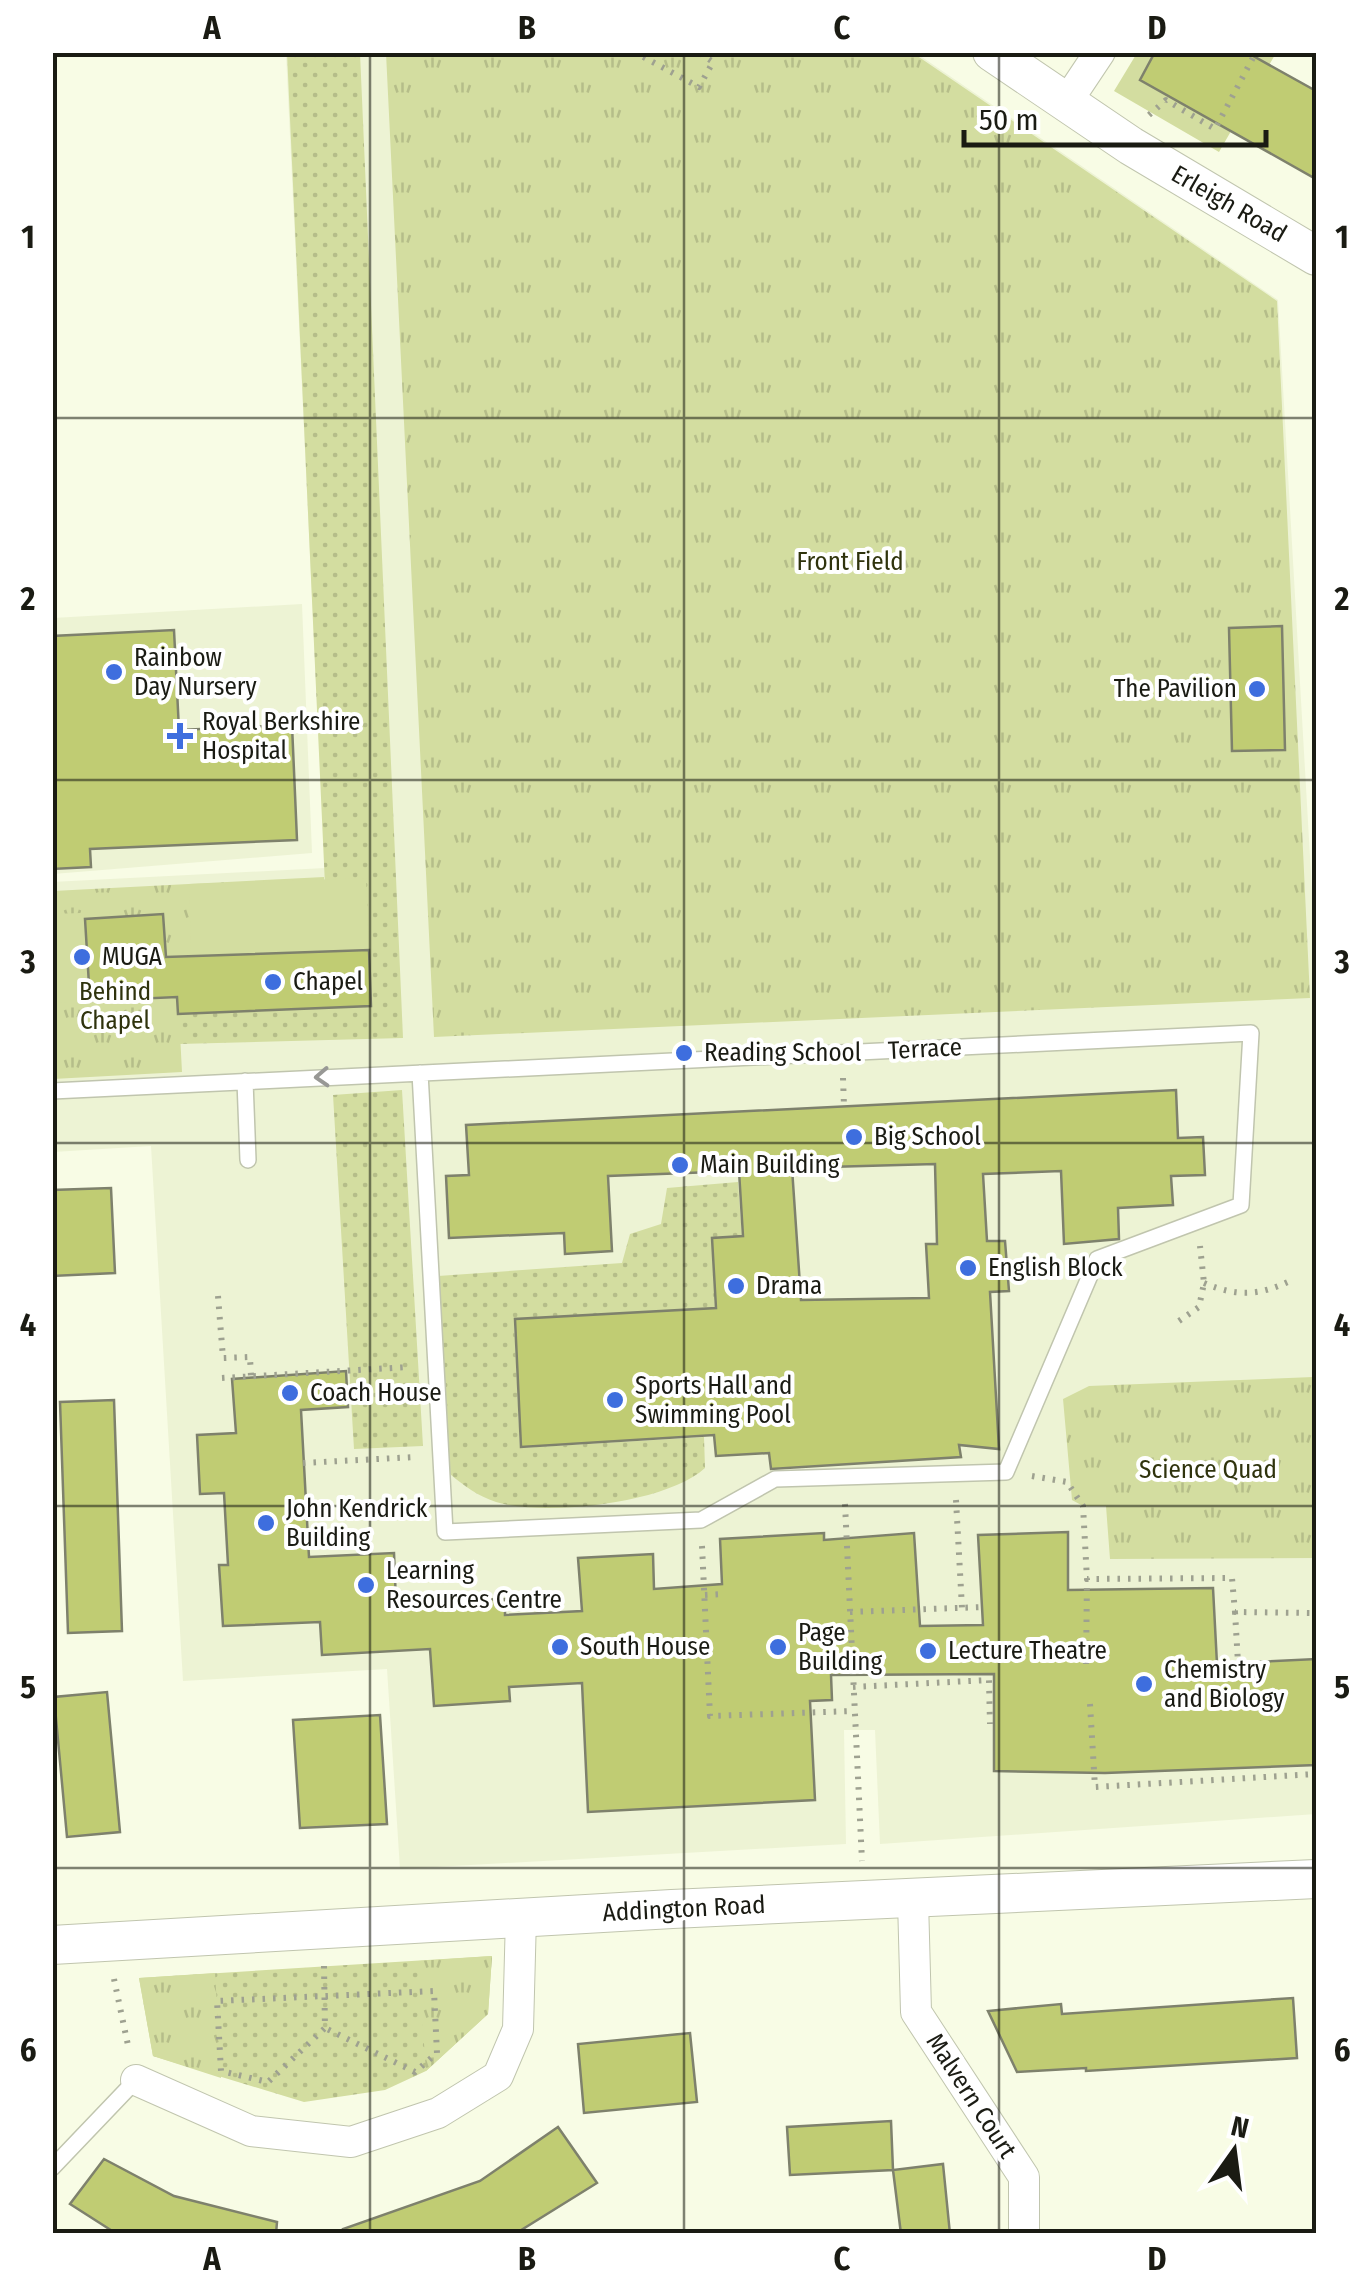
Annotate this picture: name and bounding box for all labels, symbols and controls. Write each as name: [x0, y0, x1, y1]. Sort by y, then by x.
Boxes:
text: A: [202, 9, 221, 47]
text: B: [518, 9, 536, 47]
text: C: [834, 9, 851, 47]
text: D: [1147, 9, 1167, 47]
scale bar: [964, 85, 1266, 147]
text: 50 m: [979, 102, 1039, 138]
street label: Erleigh Road: [1166, 159, 1292, 249]
text: 1: [21, 218, 35, 256]
text: 1: [1335, 218, 1349, 256]
park label: Front Field: [796, 547, 904, 577]
text: 2: [20, 580, 36, 618]
text: 2: [1334, 580, 1350, 618]
place label: Rainbow Day Nursery: [134, 643, 257, 702]
marker: Rainbow Day Nursery: [103, 661, 125, 683]
place label: The Pavilion: [1114, 674, 1237, 704]
marker: The Pavilion: [1246, 678, 1268, 700]
place label: Royal Berkshire Hospital: [202, 707, 360, 766]
marker: Royal Berkshire Hospital: [167, 723, 193, 749]
place label: MUGA: [102, 942, 162, 972]
text: 3: [19, 943, 36, 981]
text: 3: [1333, 943, 1350, 981]
marker: MUGA: [71, 946, 93, 968]
place label: Chapel: [293, 967, 364, 997]
marker: Chapel: [262, 971, 284, 993]
park label: Behind Chapel: [79, 977, 151, 1036]
street label: Terrace: [887, 1032, 963, 1066]
place label: Reading School: [704, 1038, 862, 1068]
marker: Reading School: [673, 1042, 695, 1064]
one-way arrow: [314, 1067, 330, 1088]
place label: Big School: [874, 1122, 981, 1152]
marker: Big School: [843, 1126, 865, 1148]
place label: Main Building: [700, 1150, 840, 1180]
marker: Main Building: [669, 1154, 691, 1176]
place label: English Block: [988, 1253, 1123, 1283]
marker: English Block: [957, 1257, 979, 1279]
place label: Drama: [756, 1271, 822, 1301]
marker: Drama: [725, 1275, 747, 1297]
text: 4: [20, 1306, 36, 1344]
text: 4: [1334, 1306, 1350, 1344]
place label: Sports Hall and Swimming Pool: [635, 1371, 792, 1430]
place label: Coach House: [310, 1378, 442, 1408]
marker: Coach House: [279, 1382, 301, 1404]
marker: Sports Hall and Swimming Pool: [604, 1389, 626, 1411]
park label: Science Quad: [1139, 1455, 1277, 1485]
place label: John Kendrick Building: [286, 1494, 428, 1553]
marker: John Kendrick Building: [255, 1512, 277, 1534]
place label: Learning Resources Centre: [386, 1556, 562, 1615]
marker: Learning Resources Centre: [355, 1574, 377, 1596]
place label: Page Building: [798, 1618, 882, 1677]
place label: South House: [580, 1632, 710, 1662]
marker: South House: [549, 1636, 571, 1658]
marker: Page Building: [767, 1636, 789, 1658]
place label: Lecture Theatre: [948, 1636, 1107, 1666]
marker: Lecture Theatre: [917, 1640, 939, 1662]
place label: Chemistry and Biology: [1164, 1655, 1284, 1714]
text: 5: [20, 1668, 36, 1706]
text: 5: [1334, 1668, 1350, 1706]
marker: Chemistry and Biology: [1133, 1673, 1155, 1695]
street label: Addington Road: [602, 1890, 766, 1928]
street label: Malvern Court: [920, 2028, 1023, 2165]
text: 6: [20, 2031, 36, 2069]
text: 6: [1334, 2031, 1350, 2069]
north arrow: [1184, 2101, 1284, 2201]
text: N: [1228, 2109, 1252, 2145]
text: A: [202, 2240, 221, 2278]
text: B: [518, 2240, 536, 2278]
text: C: [834, 2240, 851, 2278]
text: D: [1147, 2240, 1167, 2278]

